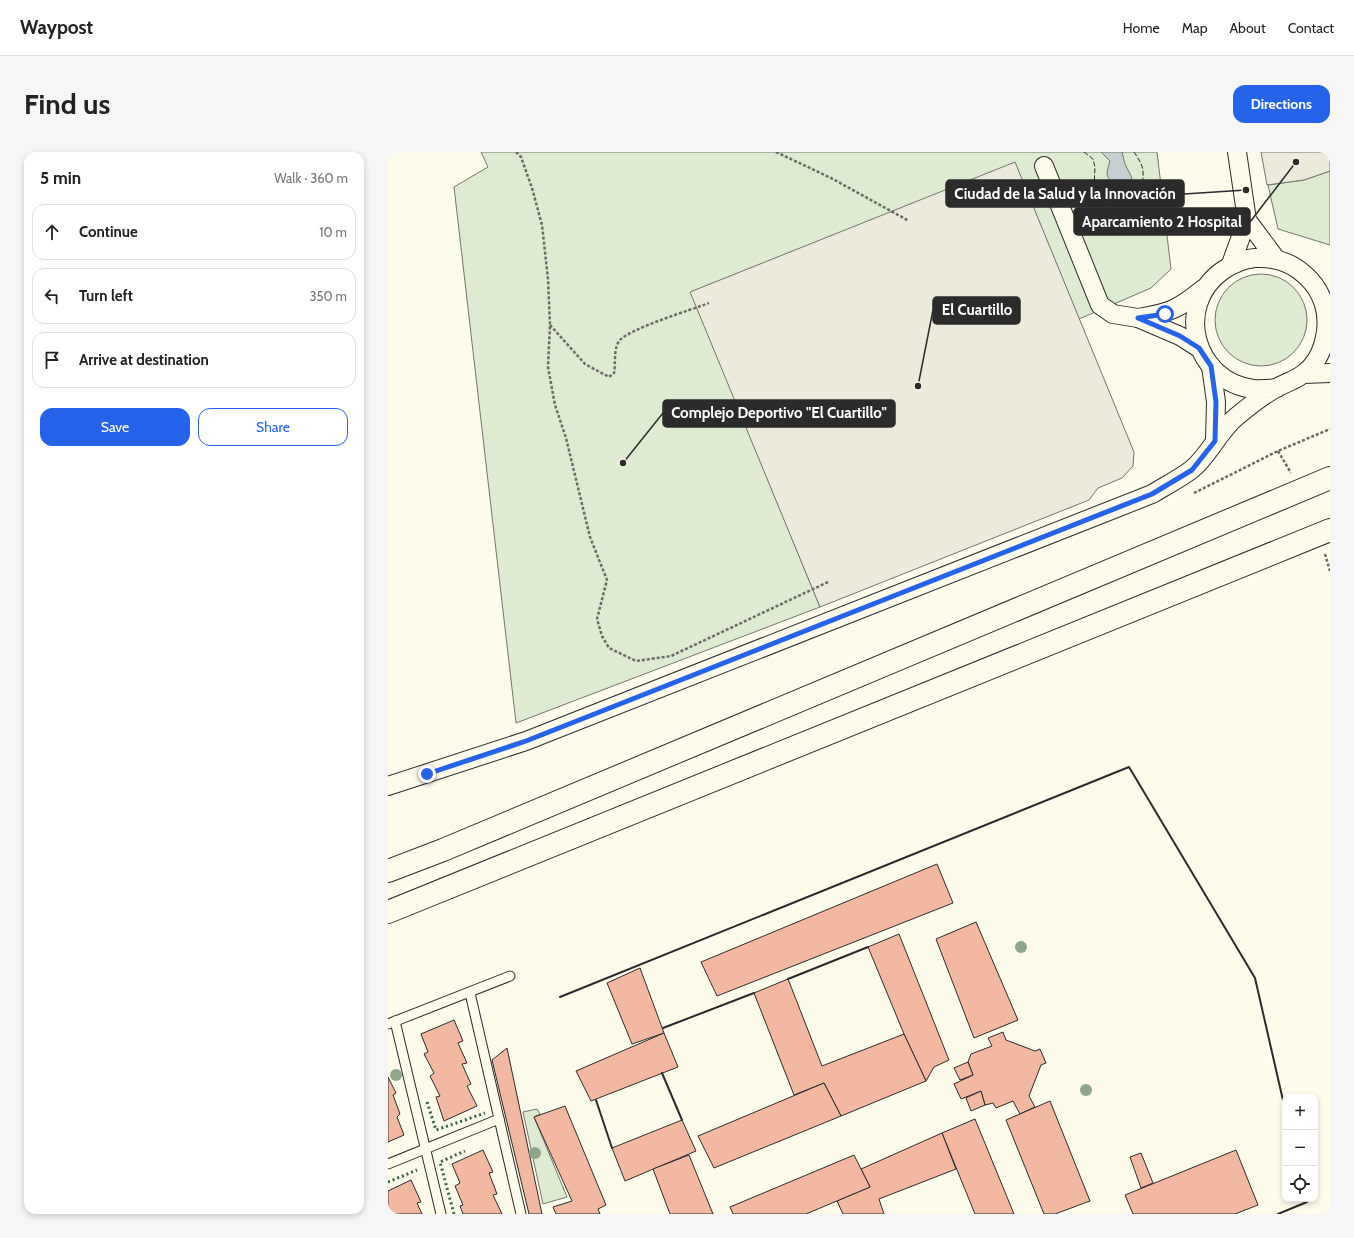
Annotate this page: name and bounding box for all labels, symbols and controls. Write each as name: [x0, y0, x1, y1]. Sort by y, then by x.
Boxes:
text: Waypost: [20, 16, 93, 39]
text: Home: [1123, 19, 1160, 37]
text: Map: [1182, 19, 1207, 37]
text: About: [1229, 19, 1266, 37]
text: Contact: [1288, 19, 1334, 37]
button: Directions: [1233, 85, 1330, 123]
text: Find us: [24, 87, 110, 121]
text: 5 min: [40, 168, 81, 188]
text: Walk · 360 m: [274, 170, 348, 186]
callout: Ciudad de la Salud y la Innovación: [946, 180, 1184, 207]
text: Ciudad de la Salud y la Innovación: [954, 185, 1176, 203]
callout: Aparcamiento 2 Hospital: [1074, 208, 1250, 235]
text: Aparcamiento 2 Hospital: [1082, 213, 1242, 231]
icon: ahead: [41, 221, 63, 243]
text: Continue: [79, 223, 138, 241]
text: 10 m: [319, 224, 347, 240]
icon: left: [41, 285, 63, 307]
text: Turn left: [79, 287, 133, 305]
text: 350 m: [310, 288, 347, 304]
callout: El Cuartillo: [933, 297, 1020, 324]
text: El Cuartillo: [942, 301, 1013, 319]
route start: [1156, 305, 1174, 323]
icon: arrive: [41, 349, 63, 371]
text: Arrive at destination: [79, 351, 209, 369]
callout: Complejo Deportivo "El Cuartillo": [663, 400, 895, 427]
text: Complejo Deportivo "El Cuartillo": [671, 404, 887, 422]
button: Save: [40, 408, 190, 446]
button: Share: [198, 408, 348, 446]
route end: [418, 765, 436, 783]
map controls: [1282, 1094, 1318, 1202]
button: +: [1282, 1094, 1318, 1130]
button: −: [1282, 1130, 1318, 1166]
button: locate: [1282, 1166, 1318, 1202]

